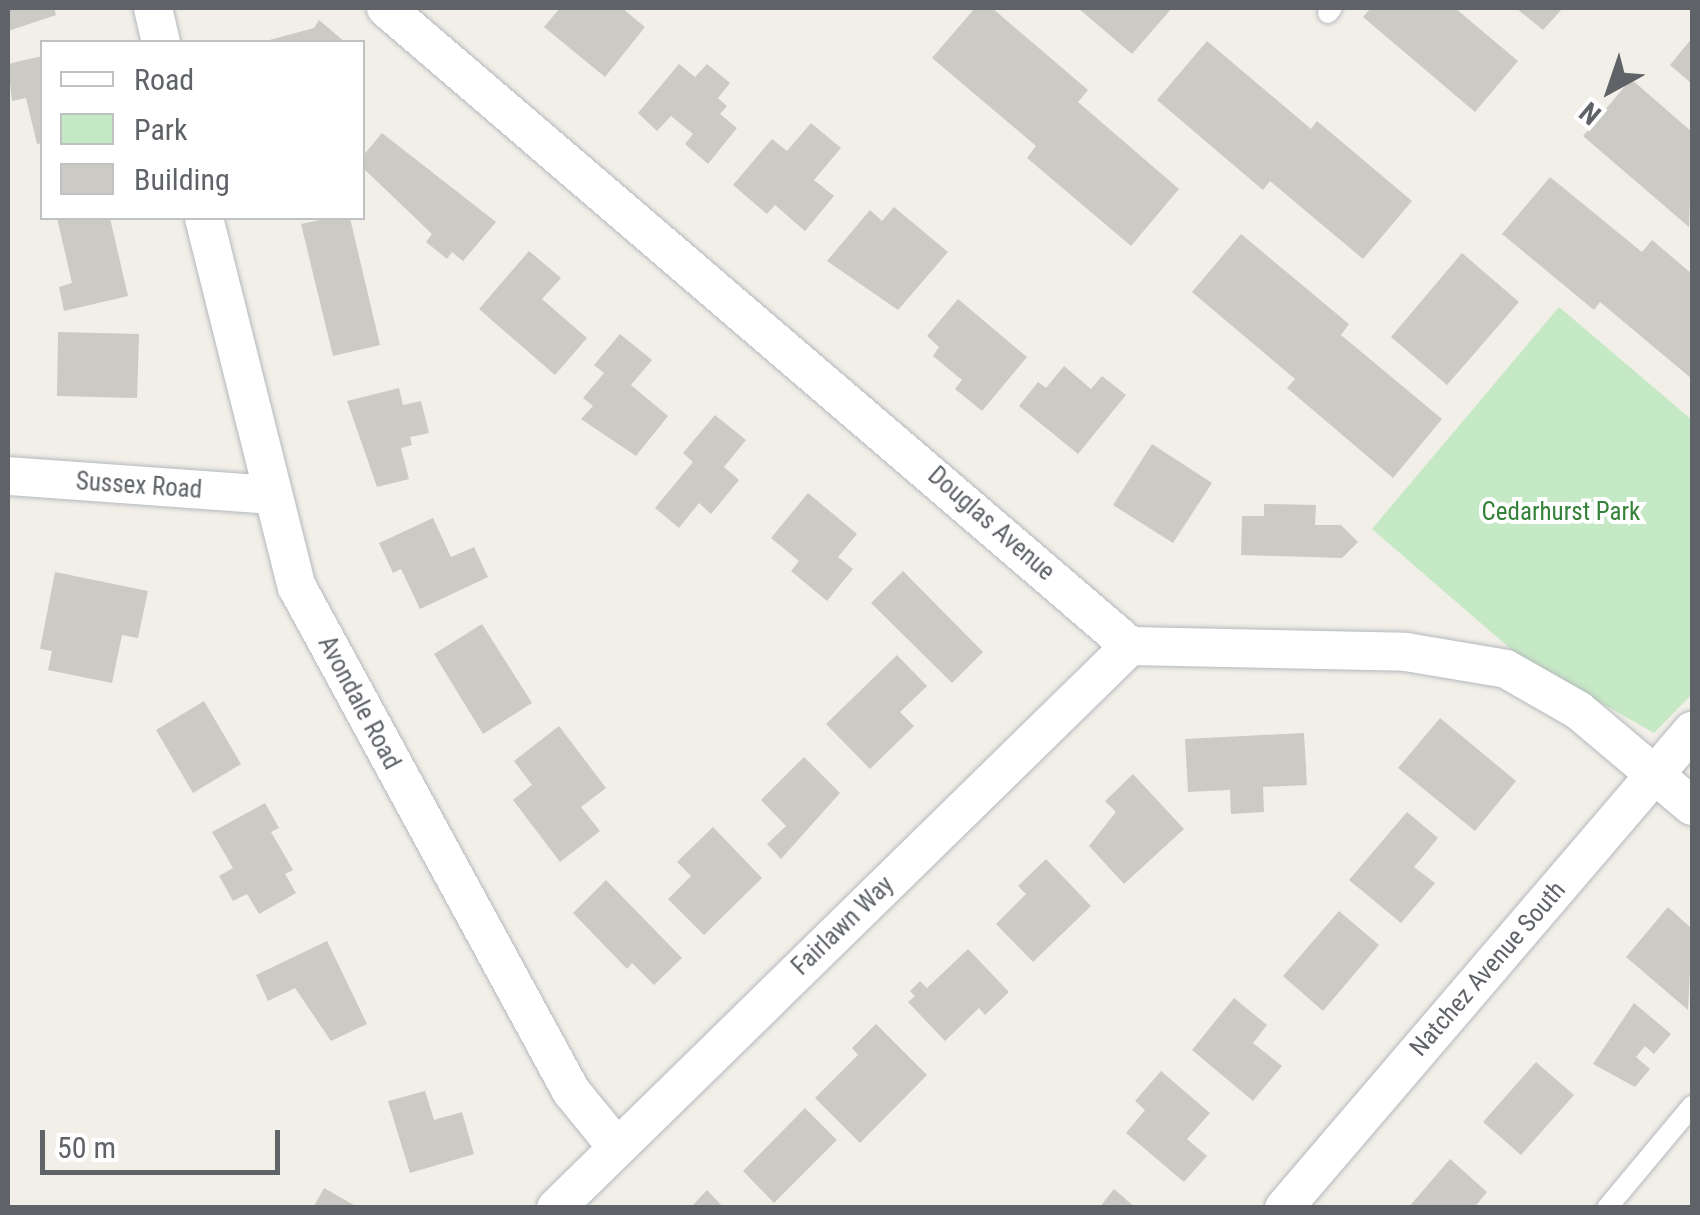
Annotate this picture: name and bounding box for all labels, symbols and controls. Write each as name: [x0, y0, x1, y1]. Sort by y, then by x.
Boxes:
legend: [40, 40, 365, 220]
north arrow: [1560, 40, 1660, 140]
text: Road: [134, 62, 194, 97]
text: N: [1573, 95, 1608, 132]
text: Park: [134, 112, 188, 147]
text: Building: [134, 162, 230, 197]
street label: Douglas Avenue: [922, 461, 1060, 587]
street label: Sussex Road: [75, 467, 203, 505]
park label: Cedarhurst Park: [1482, 497, 1640, 527]
street label: Avondale Road: [311, 631, 407, 775]
street label: Fairlawn Way: [786, 870, 900, 982]
street label: Natchez Avenue South: [1404, 876, 1572, 1062]
scale bar: [45, 1110, 285, 1172]
text: 50 m: [57, 1130, 116, 1165]

